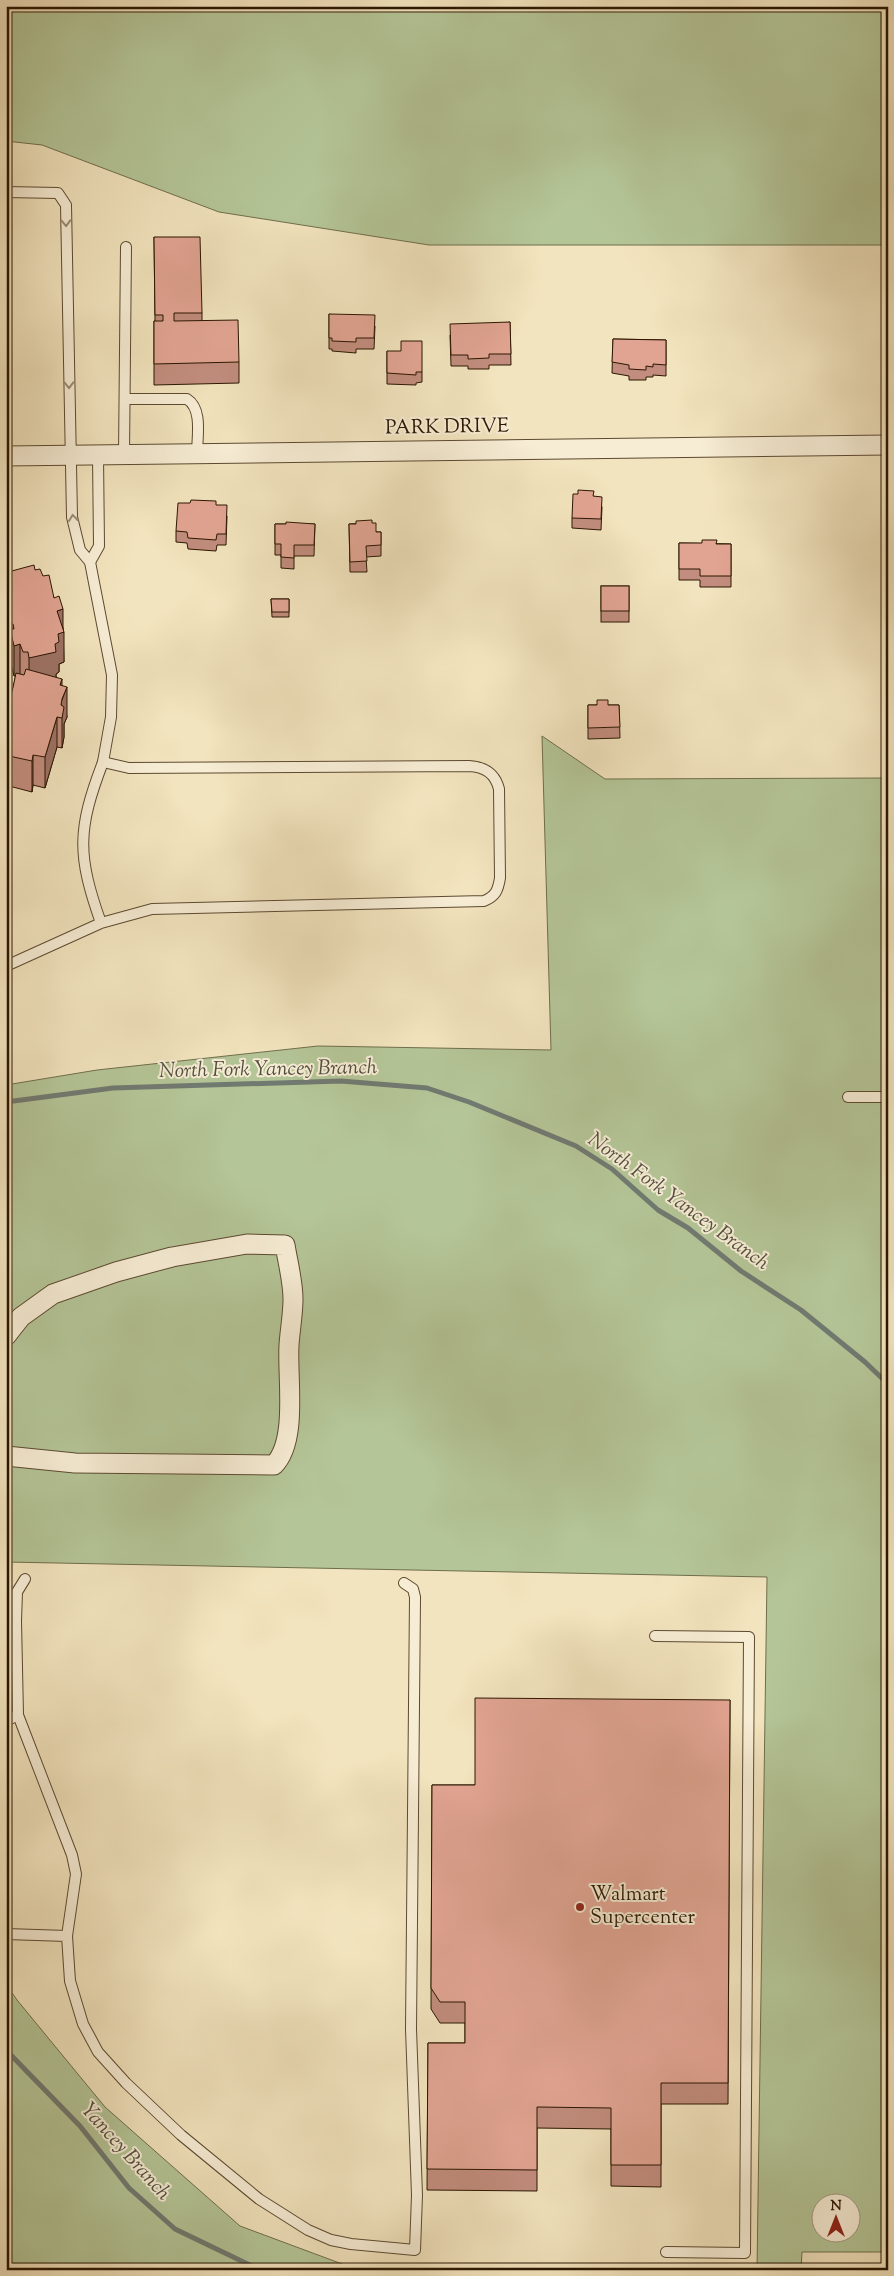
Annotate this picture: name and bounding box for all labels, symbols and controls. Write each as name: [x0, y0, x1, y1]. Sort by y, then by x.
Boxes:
one-way arrow: [61, 219, 71, 227]
one-way arrow: [64, 382, 74, 389]
street label: PARK DRIVE: [385, 412, 509, 444]
one-way arrow: [68, 514, 78, 523]
water label: North Fork Yancey Branch: [159, 1053, 377, 1087]
water label: North Fork Yancey Branch: [581, 1126, 775, 1278]
place label: Walmart Supercenter: [590, 1881, 695, 1933]
marker: Walmart Supercenter: [574, 1901, 586, 1913]
water label: Yancey Branch: [73, 2096, 177, 2208]
north arrow: [812, 2194, 862, 2244]
text: N: [830, 2197, 842, 2217]

